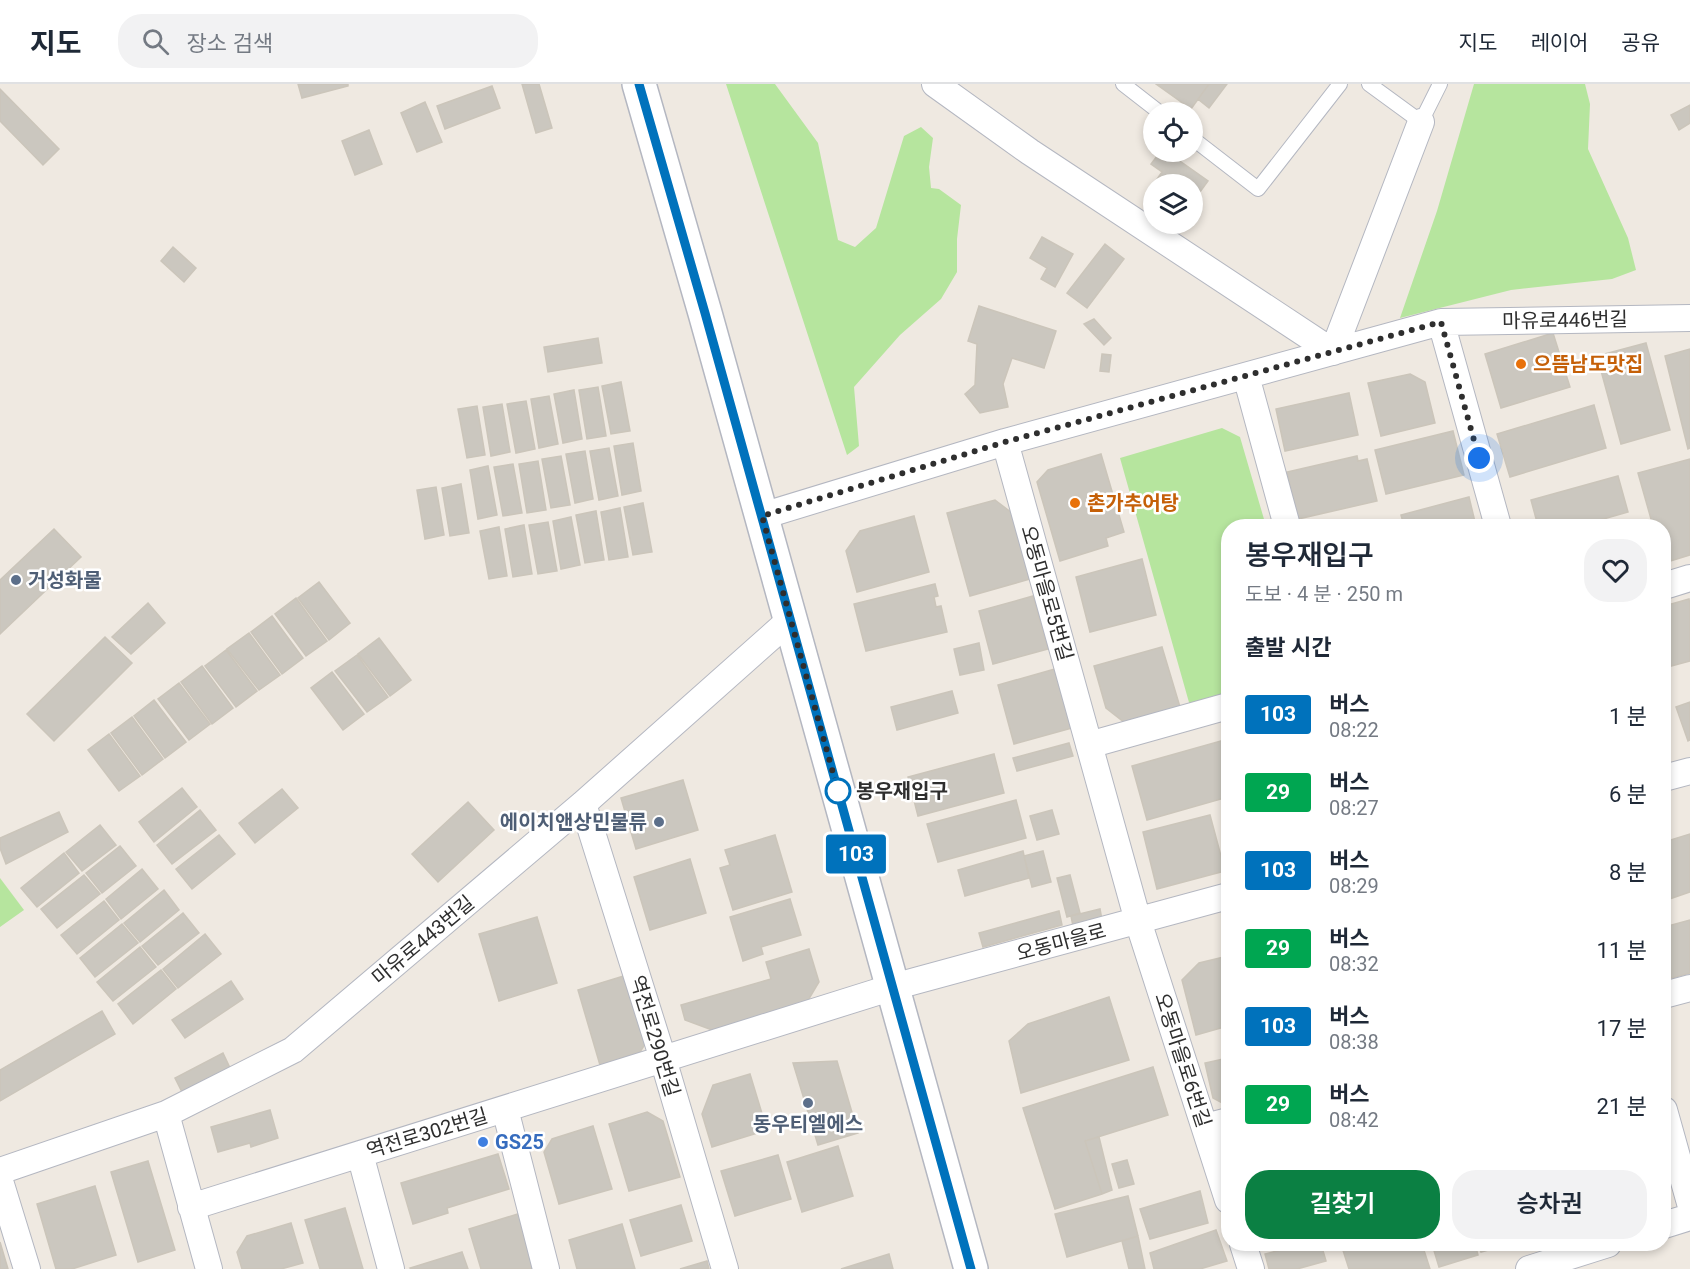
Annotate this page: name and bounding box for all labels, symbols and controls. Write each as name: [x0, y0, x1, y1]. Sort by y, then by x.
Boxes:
search box: [118, 14, 538, 68]
icon: search: [139, 25, 172, 58]
text: 지도: [30, 27, 82, 60]
text: 장소 검색: [187, 31, 273, 56]
text: 지도: [1459, 31, 1497, 55]
text: 레이어: [1530, 31, 1588, 55]
text: 공유: [1621, 31, 1660, 55]
map controls: [1143, 102, 1203, 234]
button: locate: [1143, 102, 1203, 162]
button: layers: [1143, 174, 1203, 234]
street label: 마유로446번길: [1502, 307, 1628, 333]
place label: 으뜸남도맛집: [1533, 352, 1643, 376]
marker: 으뜸남도맛집: [1514, 357, 1528, 371]
your location: [1464, 443, 1494, 473]
place label: 촌가추어탕: [1087, 491, 1179, 515]
marker: 촌가추어탕: [1068, 496, 1082, 510]
street label: 오동마을로5번길: [1016, 522, 1078, 664]
text: 봉우재입구: [1245, 539, 1374, 572]
button: heart: [1584, 539, 1647, 602]
place label: 거성화물: [28, 568, 102, 592]
marker: 거성화물: [9, 573, 23, 587]
text: 도보 · 4 분 · 250 m: [1245, 582, 1403, 606]
text: 출발 시간: [1245, 635, 1331, 660]
text: 버스: [1329, 692, 1369, 717]
text: 103: [1260, 702, 1296, 726]
text: 1 분: [1609, 704, 1647, 729]
text: 08:22: [1329, 718, 1379, 742]
text: 버스: [1329, 770, 1369, 795]
marker: 봉우재입구: [825, 778, 851, 804]
place label: 봉우재입구: [856, 779, 948, 803]
text: 29: [1266, 780, 1290, 804]
text: 6 분: [1609, 782, 1647, 807]
text: 08:27: [1329, 796, 1379, 820]
place label: 에이치앤상민물류: [500, 810, 647, 834]
marker: 에이치앤상민물류: [652, 815, 666, 829]
line badge: 103: [822, 834, 890, 874]
text: 103: [838, 842, 874, 866]
text: 버스: [1329, 848, 1369, 873]
text: 103: [1260, 858, 1296, 882]
text: 8 분: [1609, 860, 1647, 885]
text: 08:29: [1329, 874, 1379, 898]
street label: 마유로443번길: [367, 890, 479, 990]
street label: 오동마을로: [1013, 919, 1109, 965]
text: 버스: [1329, 926, 1369, 951]
text: 29: [1266, 936, 1290, 960]
text: 11 분: [1597, 938, 1647, 963]
text: 08:32: [1329, 952, 1379, 976]
street label: 역전로290번길: [625, 972, 685, 1100]
street label: 오동마을로6번길: [1150, 990, 1216, 1130]
text: 버스: [1329, 1004, 1369, 1029]
text: 103: [1260, 1014, 1296, 1038]
text: 17 분: [1597, 1016, 1647, 1041]
text: 08:38: [1329, 1030, 1379, 1054]
text: 버스: [1329, 1082, 1369, 1107]
text: 29: [1266, 1092, 1290, 1116]
text: 21 분: [1597, 1094, 1647, 1119]
marker: 동우티엘에스: [801, 1096, 815, 1110]
street label: 역전로302번길: [363, 1103, 491, 1163]
text: 08:42: [1329, 1108, 1379, 1132]
place label: 동우티엘에스: [753, 1112, 863, 1136]
place label: GS25: [495, 1130, 544, 1154]
marker: GS25: [476, 1135, 490, 1149]
button: 길찾기: [1245, 1170, 1440, 1239]
button: 승차권: [1452, 1170, 1647, 1239]

